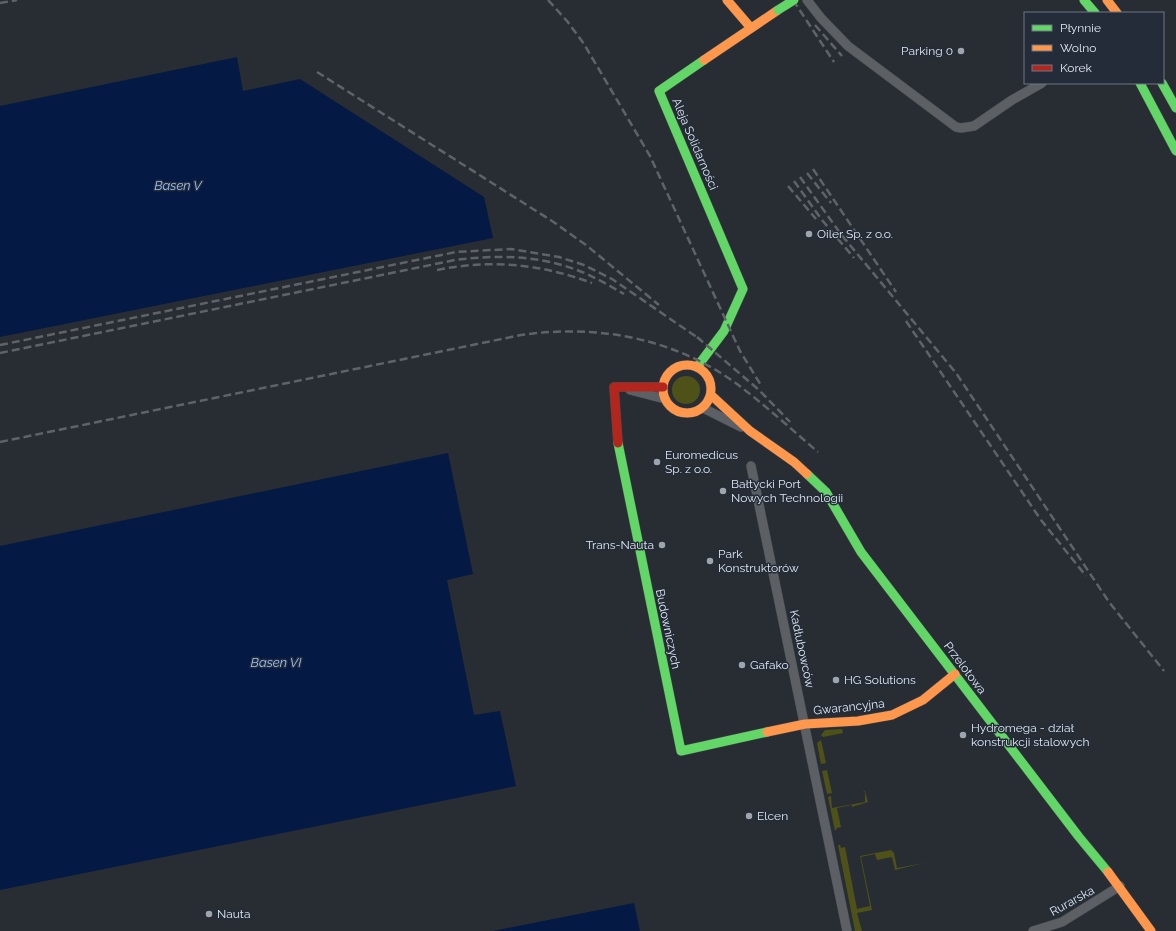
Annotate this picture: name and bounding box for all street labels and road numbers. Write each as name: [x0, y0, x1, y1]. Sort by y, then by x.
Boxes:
street label: Aleja Solidarności: [669, 96, 721, 192]
street label: Budowniczych: [653, 588, 683, 670]
street label: Kadłubowców: [787, 609, 817, 690]
street label: Przelotowa: [941, 639, 989, 697]
street label: Gwarancyjna: [813, 696, 885, 718]
street label: Rurarska: [1047, 883, 1097, 919]

